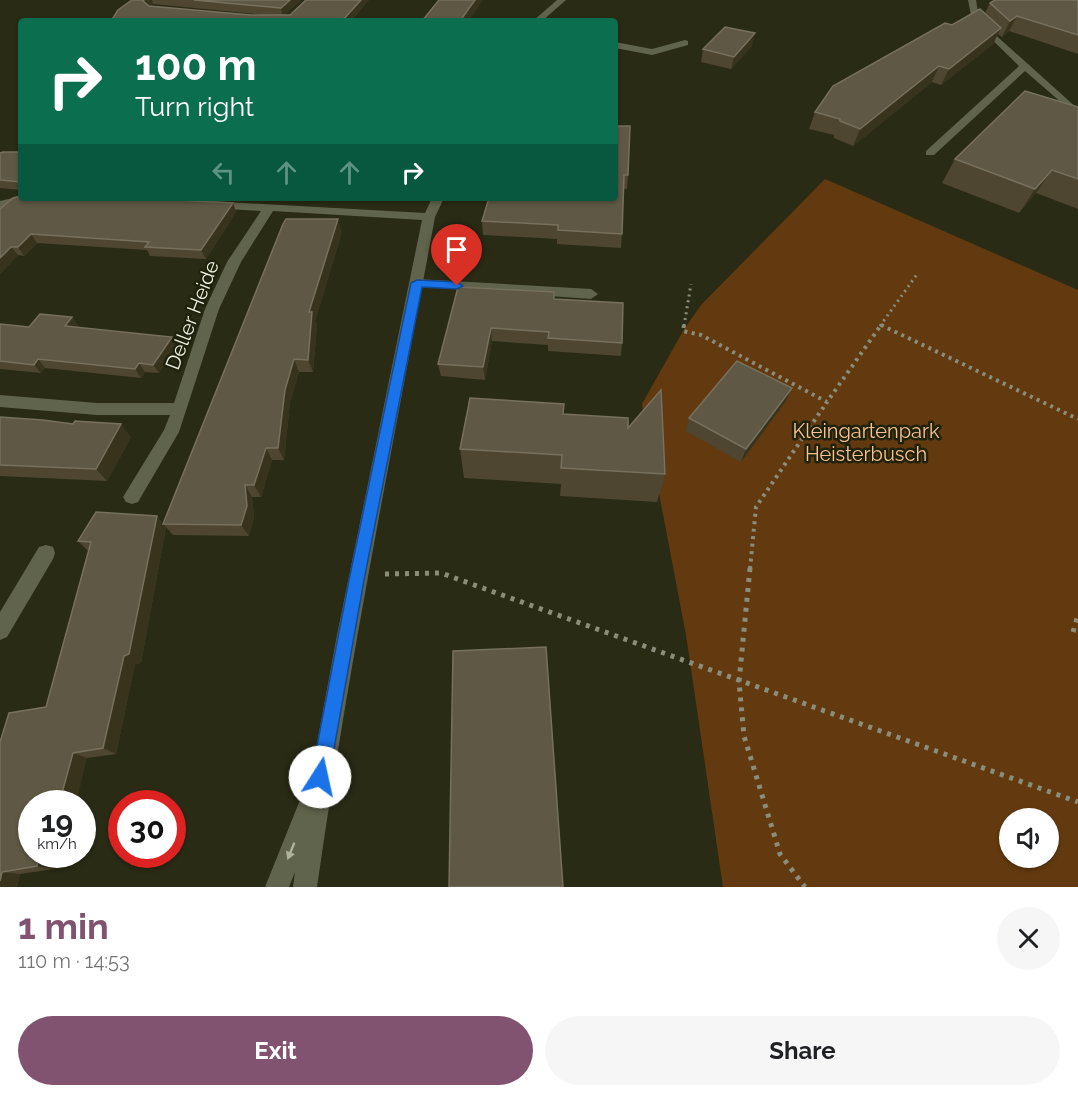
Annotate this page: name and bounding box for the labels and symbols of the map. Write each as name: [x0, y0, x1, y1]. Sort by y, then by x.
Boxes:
pin: [431, 224, 482, 286]
street label: Deller Heide: [160, 257, 224, 373]
park label: Kleingartenpark Heisterbusch: [792, 419, 940, 466]
position arrow: [288, 745, 352, 809]
speed limit sign: 30: [108, 790, 186, 868]
one-way arrow: [286, 842, 295, 860]

